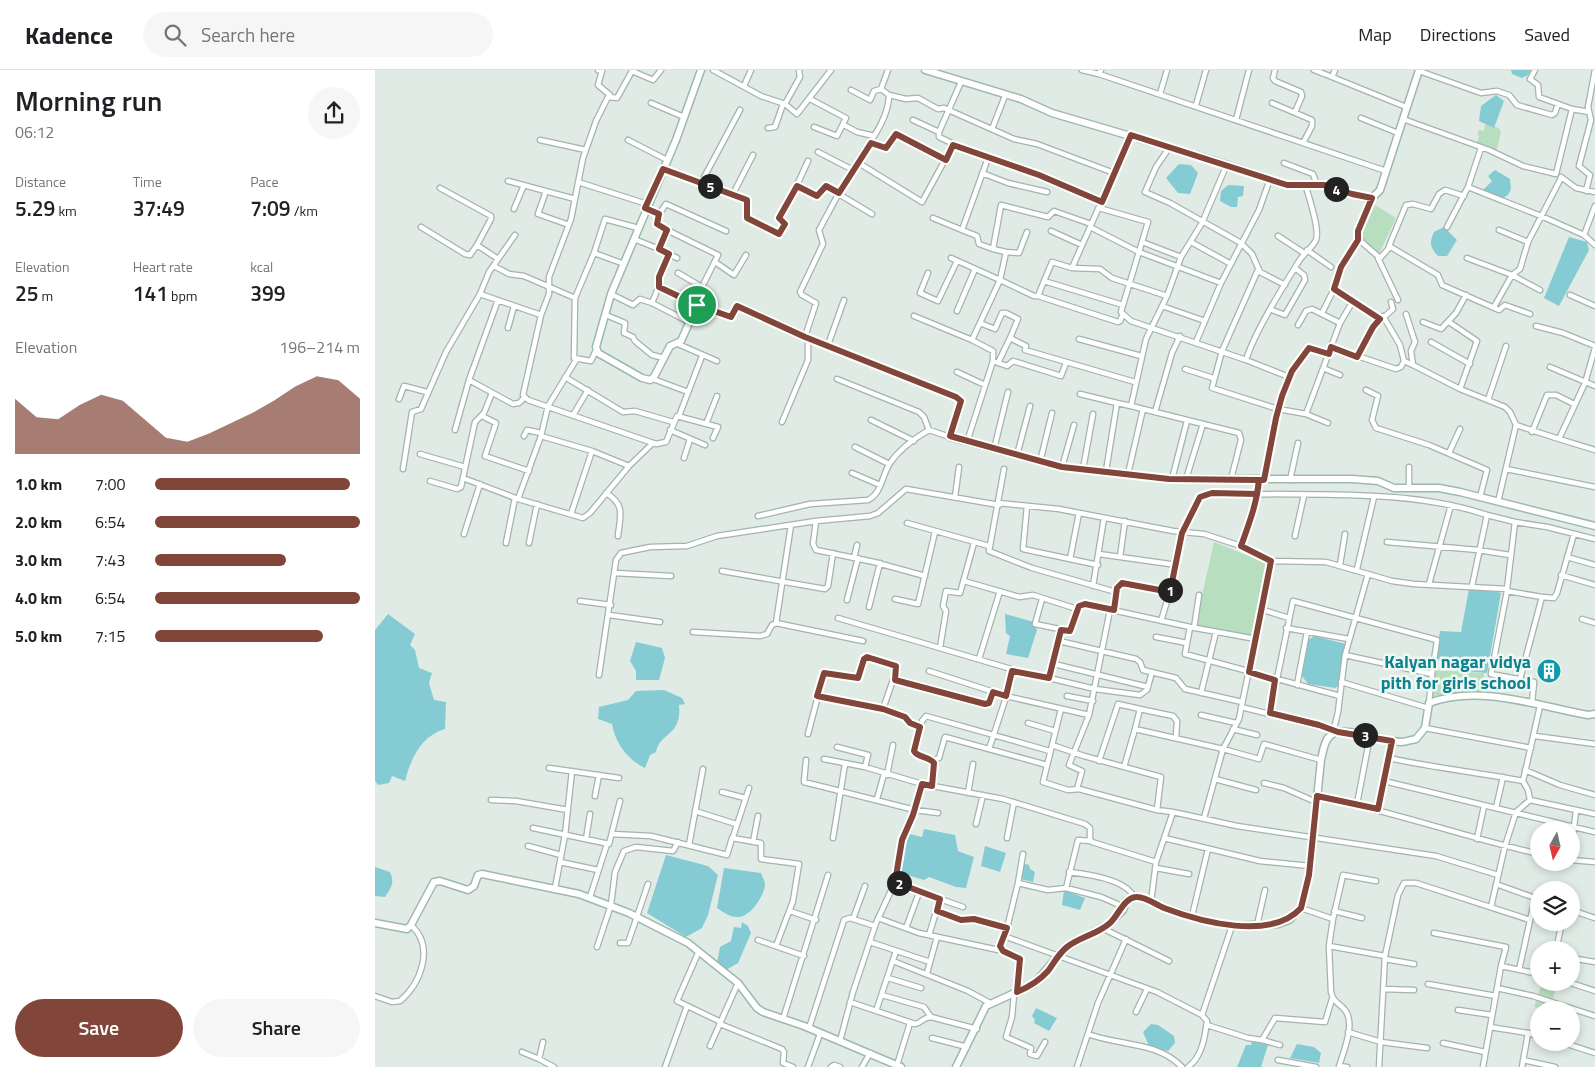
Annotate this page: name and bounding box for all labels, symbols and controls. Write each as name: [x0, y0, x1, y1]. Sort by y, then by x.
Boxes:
search box: [143, 12, 493, 57]
text: Kadence: [25, 17, 113, 53]
text: Search here: [201, 20, 295, 49]
icon: search: [161, 21, 189, 49]
text: Map: [1358, 21, 1392, 48]
text: Directions: [1420, 21, 1496, 48]
text: Saved: [1524, 21, 1570, 48]
text: Morning run: [15, 79, 162, 122]
button: share: [308, 87, 360, 139]
text: 06:12: [15, 120, 54, 144]
text: Distance: [15, 171, 66, 192]
text: Time: [133, 171, 162, 192]
text: Pace: [250, 171, 279, 192]
pin: 5: [697, 174, 723, 198]
text: 5: [707, 176, 714, 197]
pin: 4: [1323, 176, 1349, 202]
text: 4: [1333, 179, 1340, 200]
text: 5.29: [15, 192, 55, 224]
text: 37:49: [133, 192, 185, 224]
text: 7:09: [250, 192, 291, 224]
text: km: [55, 200, 77, 221]
text: /km: [291, 200, 318, 221]
text: Elevation: [15, 256, 69, 277]
text: Heart rate: [133, 256, 193, 277]
text: kcal: [250, 256, 273, 277]
text: 25: [15, 277, 39, 309]
text: 141: [133, 277, 168, 309]
text: 399: [250, 277, 286, 309]
pin: [676, 284, 718, 326]
text: m: [39, 285, 53, 306]
text: bpm: [168, 285, 197, 306]
icon: arrive: [683, 291, 711, 319]
text: Elevation: [15, 335, 77, 359]
text: 196–214 m: [279, 335, 360, 359]
text: 1.0 km: [15, 472, 62, 496]
text: 7:00: [95, 472, 125, 496]
text: 2.0 km: [15, 510, 62, 534]
text: 6:54: [95, 510, 125, 534]
text: 3.0 km: [15, 548, 62, 572]
text: 7:43: [95, 548, 125, 572]
pin: 1: [1157, 578, 1183, 602]
text: 1: [1167, 580, 1174, 601]
text: 4.0 km: [15, 586, 62, 610]
text: 6:54: [95, 586, 125, 610]
text: 5.0 km: [15, 624, 62, 648]
text: 7:15: [95, 624, 125, 648]
place label: Kalyan nagar vidya pith for girls school: [1381, 648, 1531, 696]
building icon: Kalyan nagar vidya pith for girls school: [1536, 658, 1562, 684]
pin: 3: [1353, 722, 1377, 748]
text: 3: [1362, 725, 1369, 746]
north arrow: [1530, 821, 1580, 871]
map controls: [1530, 821, 1580, 1051]
pin: 2: [887, 870, 911, 896]
text: 2: [896, 873, 903, 894]
button: layers: [1530, 881, 1580, 931]
button: +: [1530, 941, 1580, 991]
button: Save: [15, 999, 183, 1057]
button: Share: [193, 999, 360, 1057]
button: −: [1530, 1001, 1580, 1051]

